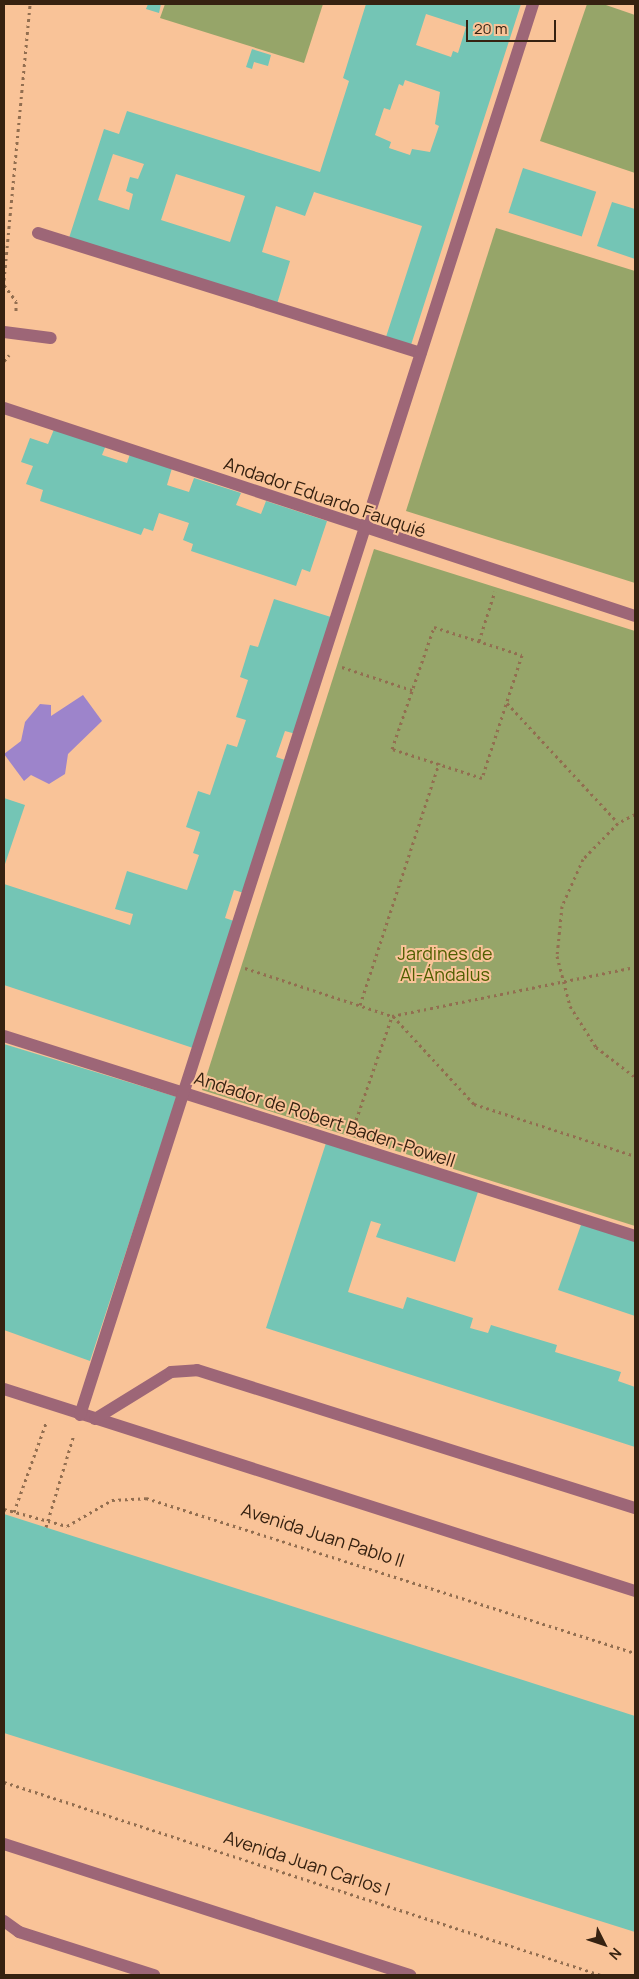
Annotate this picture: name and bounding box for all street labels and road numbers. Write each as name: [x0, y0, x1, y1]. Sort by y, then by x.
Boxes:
street label: Andador Eduardo Fauquié: [221, 452, 429, 542]
street label: Andador de Robert Baden-Powell: [192, 1067, 458, 1171]
street label: Avenida Juan Pablo II: [239, 1498, 407, 1572]
street label: Avenida Juan Carlos I: [221, 1826, 393, 1900]

